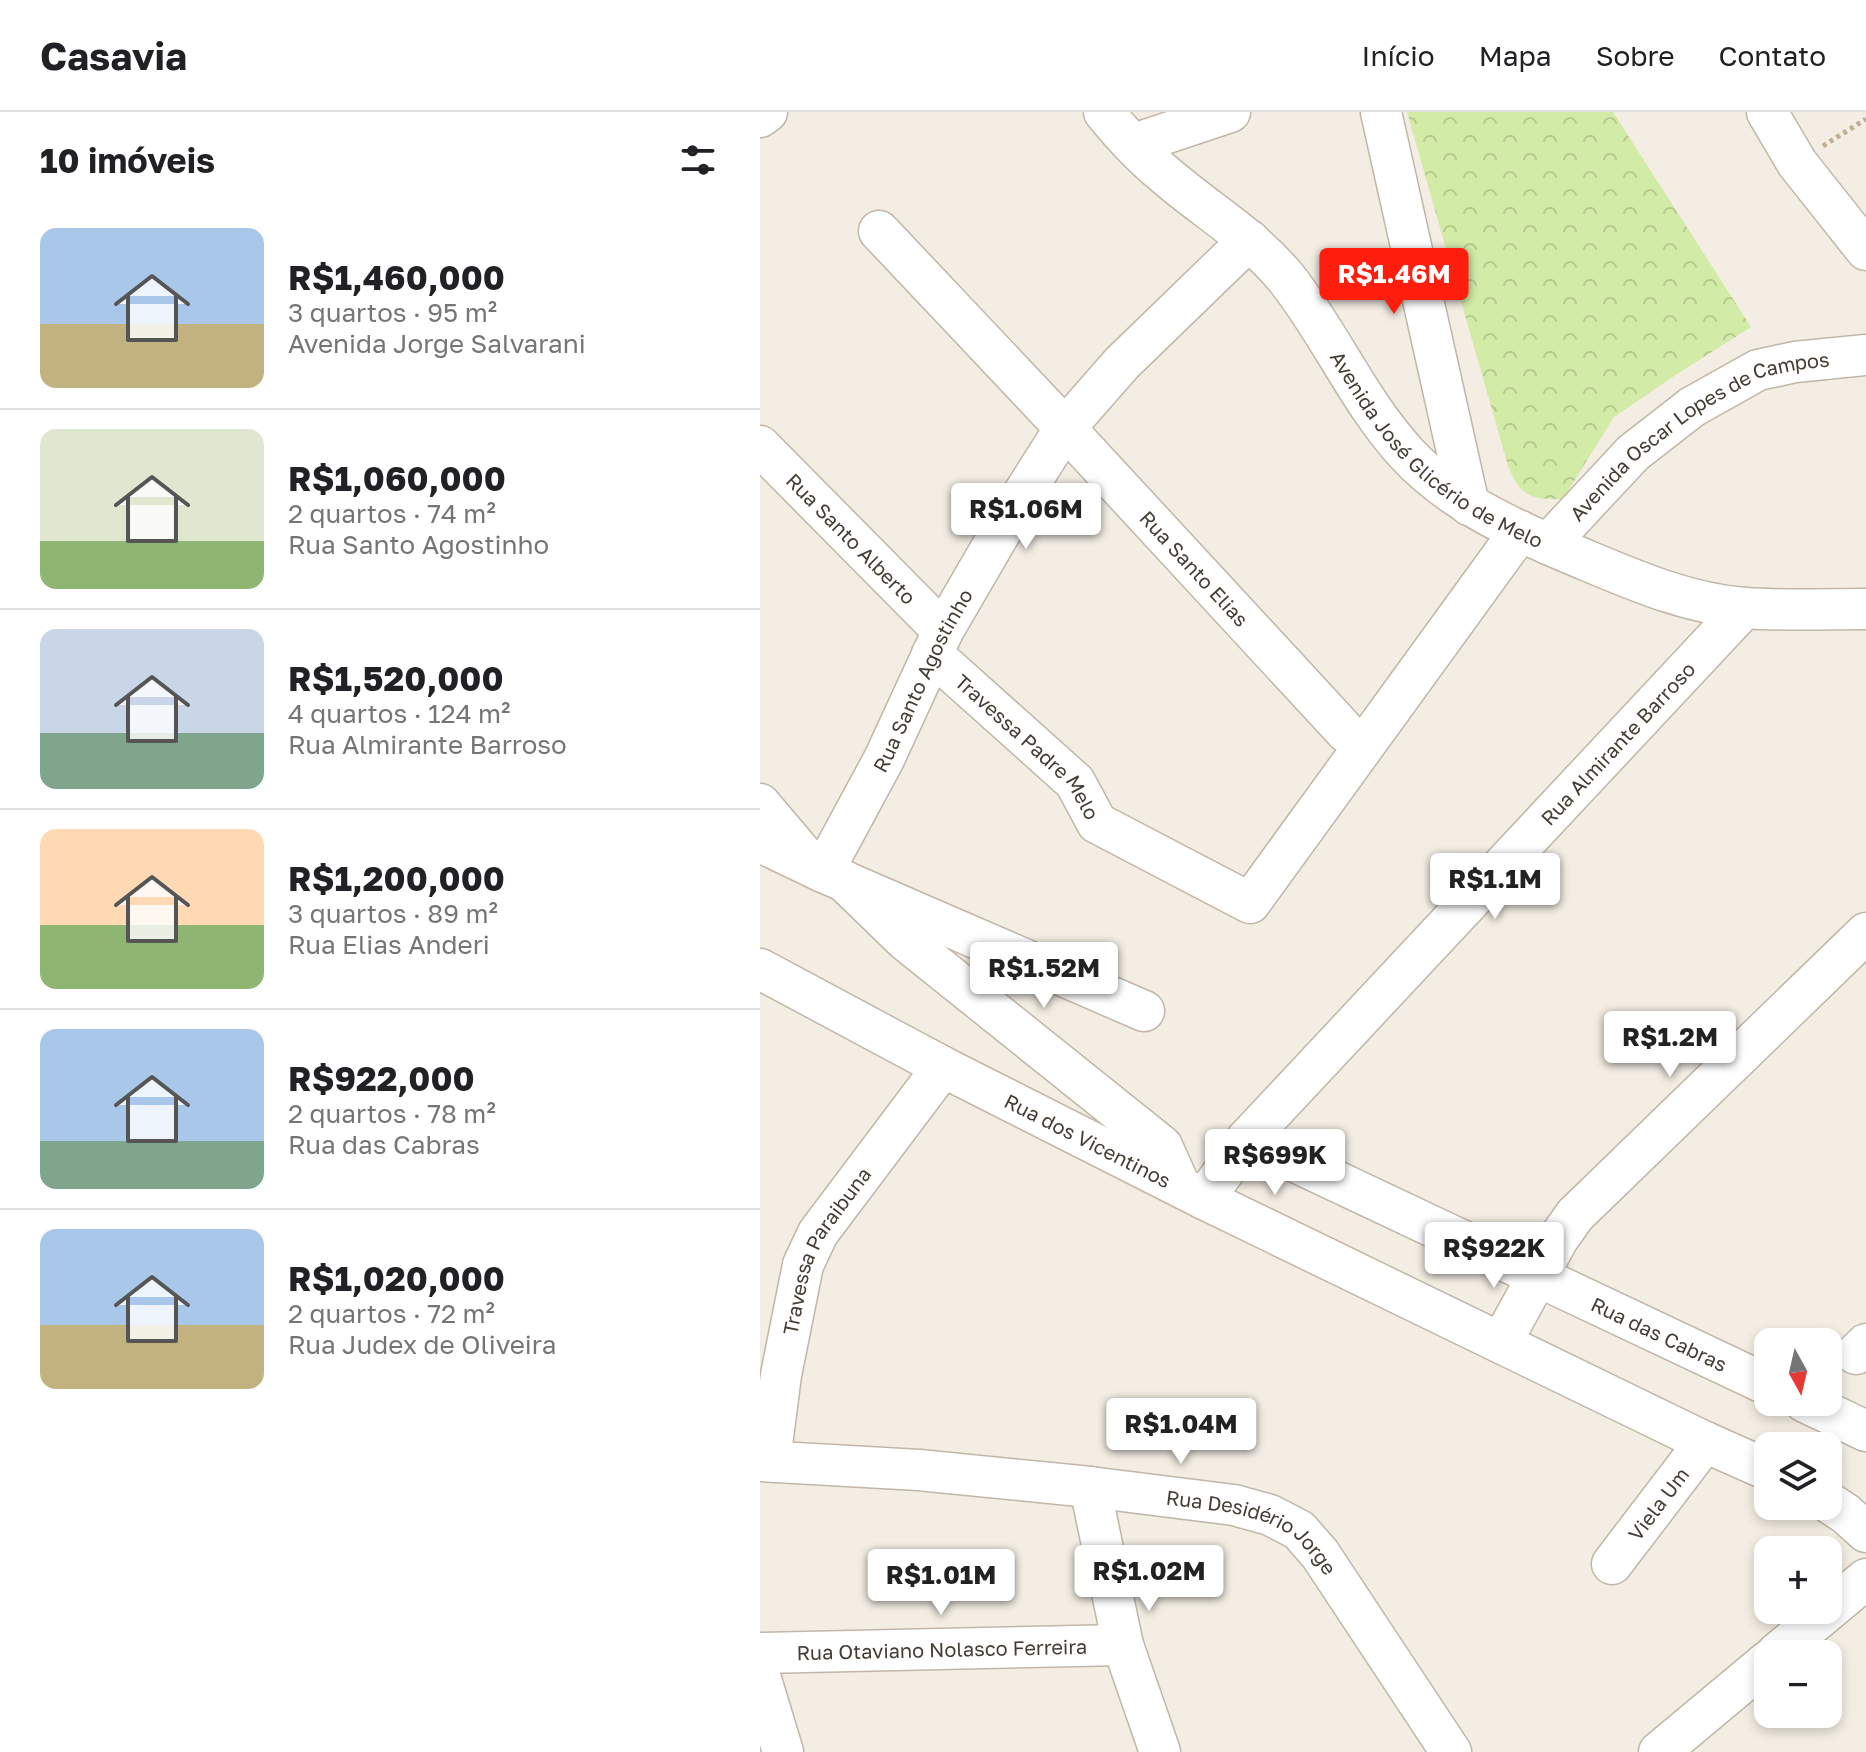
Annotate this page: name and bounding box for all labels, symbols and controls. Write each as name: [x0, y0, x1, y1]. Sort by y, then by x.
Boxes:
text: Casavia: [40, 33, 187, 78]
text: Início: [1362, 39, 1435, 72]
text: Mapa: [1479, 39, 1552, 72]
text: Sobre: [1596, 39, 1674, 72]
text: Contato: [1718, 39, 1826, 72]
icon: filters: [676, 138, 720, 182]
text: 10 imóveis: [40, 140, 215, 180]
pin: R$1.46M: [1320, 248, 1468, 316]
text: R$1,460,000: [288, 257, 505, 297]
text: R$1.46M: [1337, 258, 1451, 289]
icon: home: [104, 260, 200, 356]
text: 3 quartos · 95 m²: [288, 297, 497, 328]
text: Avenida Jorge Salvarani: [288, 328, 586, 359]
street label: Avenida José Glicério de Melo: [1326, 346, 1547, 552]
street label: Avenida Oscar Lopes de Campos: [1564, 347, 1830, 525]
text: R$1,060,000: [288, 458, 506, 498]
icon: home: [104, 461, 200, 557]
street label: Rua Santo Alberto: [782, 468, 921, 609]
pin: R$1.06M: [952, 483, 1100, 551]
text: R$1.06M: [969, 493, 1083, 524]
text: 2 quartos · 74 m²: [288, 498, 496, 529]
street label: Rua Santo Elias: [1135, 506, 1254, 631]
text: Rua Santo Agostinho: [288, 529, 549, 560]
street label: Rua Santo Agostinho: [867, 584, 977, 776]
street label: Rua Almirante Barroso: [1535, 657, 1700, 830]
text: R$1,520,000: [288, 658, 504, 698]
icon: home: [104, 661, 200, 757]
street label: Travessa Padre Melo: [951, 669, 1105, 823]
text: 4 quartos · 124 m²: [288, 698, 510, 729]
text: Rua Almirante Barroso: [288, 729, 567, 760]
pin: R$1.1M: [1430, 853, 1560, 921]
text: R$1,200,000: [288, 858, 505, 898]
icon: home: [104, 861, 200, 957]
text: R$1.1M: [1448, 863, 1542, 894]
text: 3 quartos · 89 m²: [288, 898, 498, 929]
text: Rua Elias Anderi: [288, 929, 490, 960]
pin: R$1.52M: [970, 942, 1118, 1010]
text: R$1.52M: [988, 952, 1100, 983]
pin: R$1.2M: [1605, 1011, 1735, 1079]
text: R$1.2M: [1622, 1021, 1718, 1052]
text: R$922,000: [288, 1058, 475, 1098]
icon: home: [104, 1061, 200, 1157]
street label: Rua dos Vicentinos: [1001, 1088, 1175, 1192]
text: 2 quartos · 78 m²: [288, 1098, 496, 1129]
text: Rua das Cabras: [288, 1129, 480, 1160]
pin: R$699K: [1210, 1129, 1340, 1197]
text: R$699K: [1223, 1139, 1327, 1170]
street label: Travessa Paraibuna: [777, 1162, 875, 1337]
pin: R$922K: [1429, 1222, 1559, 1290]
text: R$922K: [1443, 1232, 1545, 1263]
text: R$1,020,000: [288, 1258, 505, 1298]
icon: home: [104, 1261, 200, 1357]
street label: Rua das Cabras: [1587, 1291, 1731, 1376]
text: 2 quartos · 72 m²: [288, 1298, 495, 1329]
north arrow: [1754, 1328, 1842, 1416]
map controls: [1754, 1328, 1842, 1728]
text: Rua Judex de Oliveira: [288, 1329, 556, 1360]
pin: R$1.04M: [1107, 1398, 1255, 1466]
text: R$1.04M: [1124, 1408, 1238, 1439]
button: layers: [1754, 1432, 1842, 1520]
street label: Viela Um: [1623, 1462, 1694, 1545]
street label: Rua Desidério Jorge: [1165, 1485, 1342, 1579]
button: +: [1754, 1536, 1842, 1624]
pin: R$1.02M: [1075, 1545, 1223, 1613]
pin: R$1.01M: [867, 1549, 1015, 1617]
text: R$1.02M: [1092, 1555, 1206, 1586]
text: R$1.01M: [886, 1559, 996, 1590]
street label: Rua Otaviano Nolasco Ferreira: [796, 1634, 1087, 1664]
button: −: [1754, 1640, 1842, 1728]

